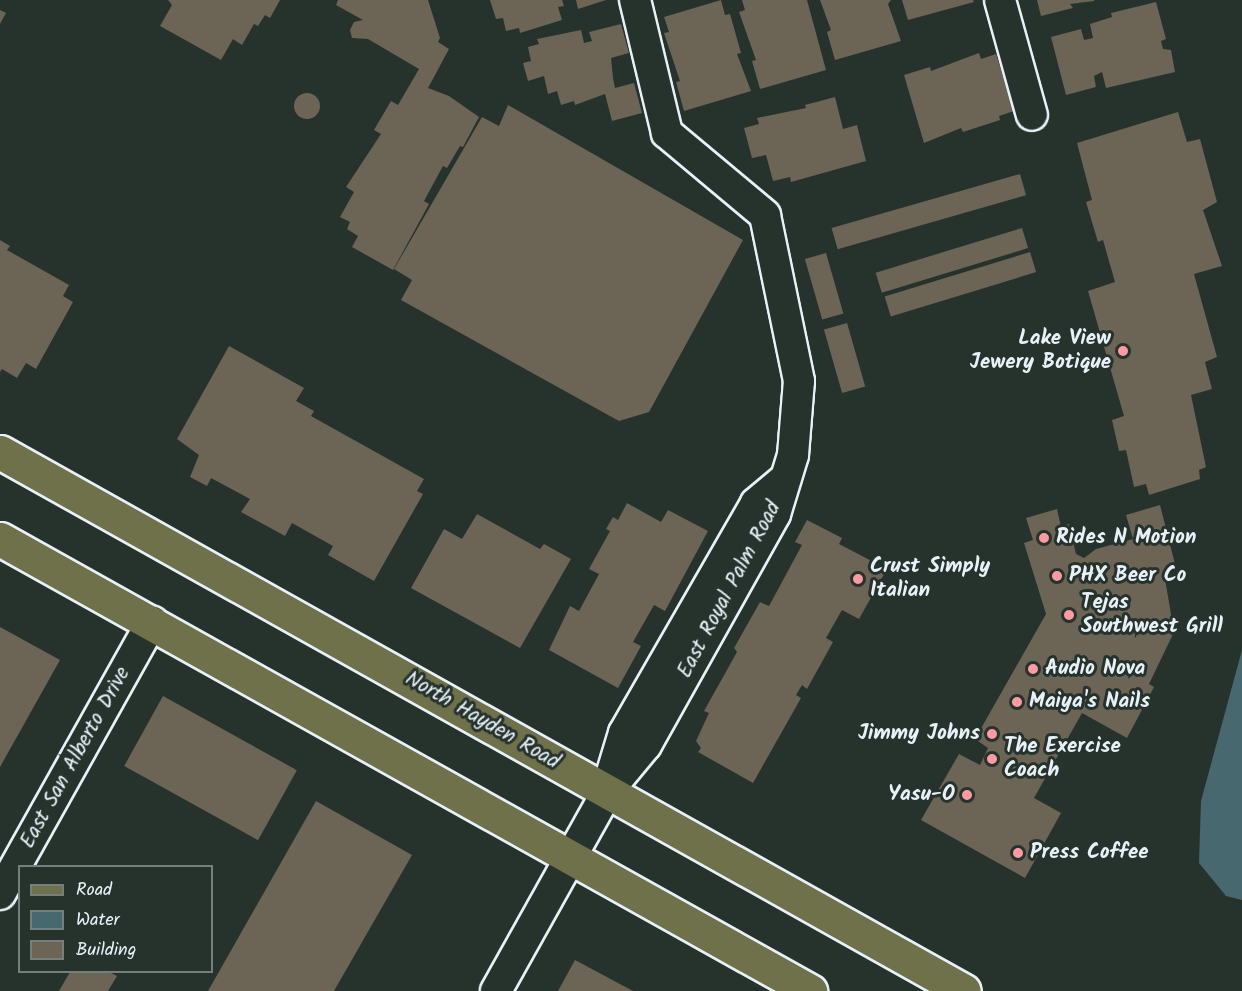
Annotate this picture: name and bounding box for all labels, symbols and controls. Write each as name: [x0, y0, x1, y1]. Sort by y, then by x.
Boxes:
place label: Lake View Jewery Botique: [970, 326, 1111, 376]
marker: Lake View Jewery Botique: [1116, 344, 1130, 358]
street label: East Royal Palm Road: [673, 497, 787, 683]
place label: Rides N Motion: [1056, 525, 1196, 551]
marker: Rides N Motion: [1037, 531, 1051, 545]
place label: Crust Simply Italian: [870, 554, 990, 604]
place label: PHX Beer Co: [1069, 563, 1186, 589]
marker: PHX Beer Co: [1050, 569, 1064, 583]
marker: Crust Simply Italian: [851, 572, 865, 586]
place label: Tejas Southwest Grill: [1081, 590, 1223, 640]
marker: Tejas Southwest Grill: [1062, 608, 1076, 622]
place label: Audio Nova: [1045, 656, 1145, 682]
marker: Audio Nova: [1026, 662, 1040, 676]
street label: East San Alberto Drive: [16, 663, 136, 853]
street label: North Hayden Road: [400, 667, 564, 775]
place label: Maiya's Nails: [1029, 689, 1150, 715]
marker: Maiya's Nails: [1010, 695, 1024, 709]
place label: Jimmy Johns: [858, 721, 980, 747]
marker: Jimmy Johns: [985, 727, 999, 741]
place label: The Exercise Coach: [1004, 734, 1121, 784]
marker: The Exercise Coach: [985, 752, 999, 766]
place label: Yasu-O: [888, 782, 955, 808]
marker: Yasu-O: [960, 788, 974, 802]
place label: Press Coffee: [1030, 840, 1148, 866]
marker: Press Coffee: [1011, 846, 1025, 860]
legend: [18, 865, 213, 973]
text: Road: [76, 876, 112, 905]
text: Water: [76, 906, 120, 935]
text: Building: [76, 936, 136, 965]

